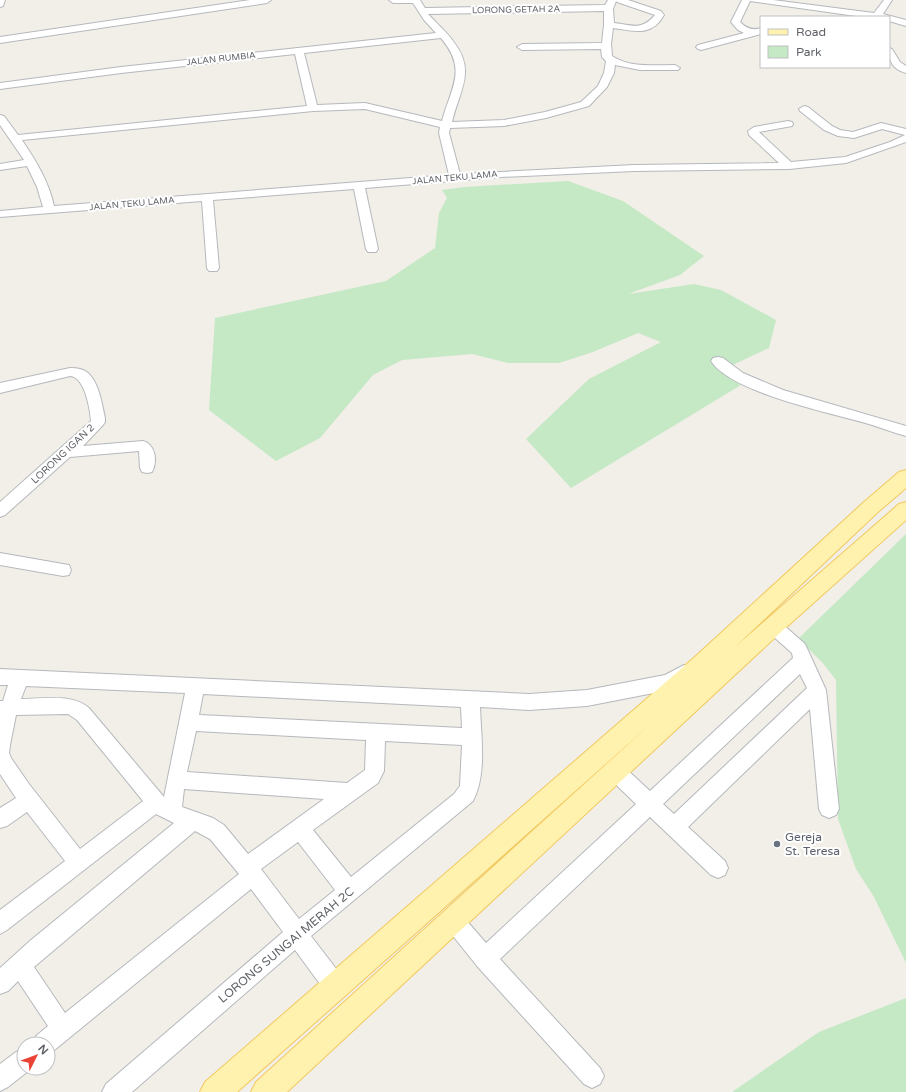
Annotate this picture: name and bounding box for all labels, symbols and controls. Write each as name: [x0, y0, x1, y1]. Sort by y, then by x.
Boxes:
street label: LORONG GETAH 2A: [472, 4, 561, 16]
legend: [760, 16, 890, 68]
text: Road: [796, 25, 826, 39]
text: Park: [796, 45, 822, 59]
street label: JALAN RUMBIA: [186, 50, 256, 68]
street label: JALAN TEKU LAMA: [412, 169, 498, 187]
street label: JALAN TEKU LAMA: [89, 195, 175, 213]
street label: LORONG IGAN 2: [29, 422, 97, 486]
place label: Gereja St. Teresa: [785, 830, 840, 858]
marker: Gereja St. Teresa: [772, 839, 782, 849]
street label: LORONG SUNGAI MERAH 2C: [216, 884, 356, 1006]
north arrow: [16, 1036, 56, 1076]
text: N: [35, 1042, 51, 1057]

